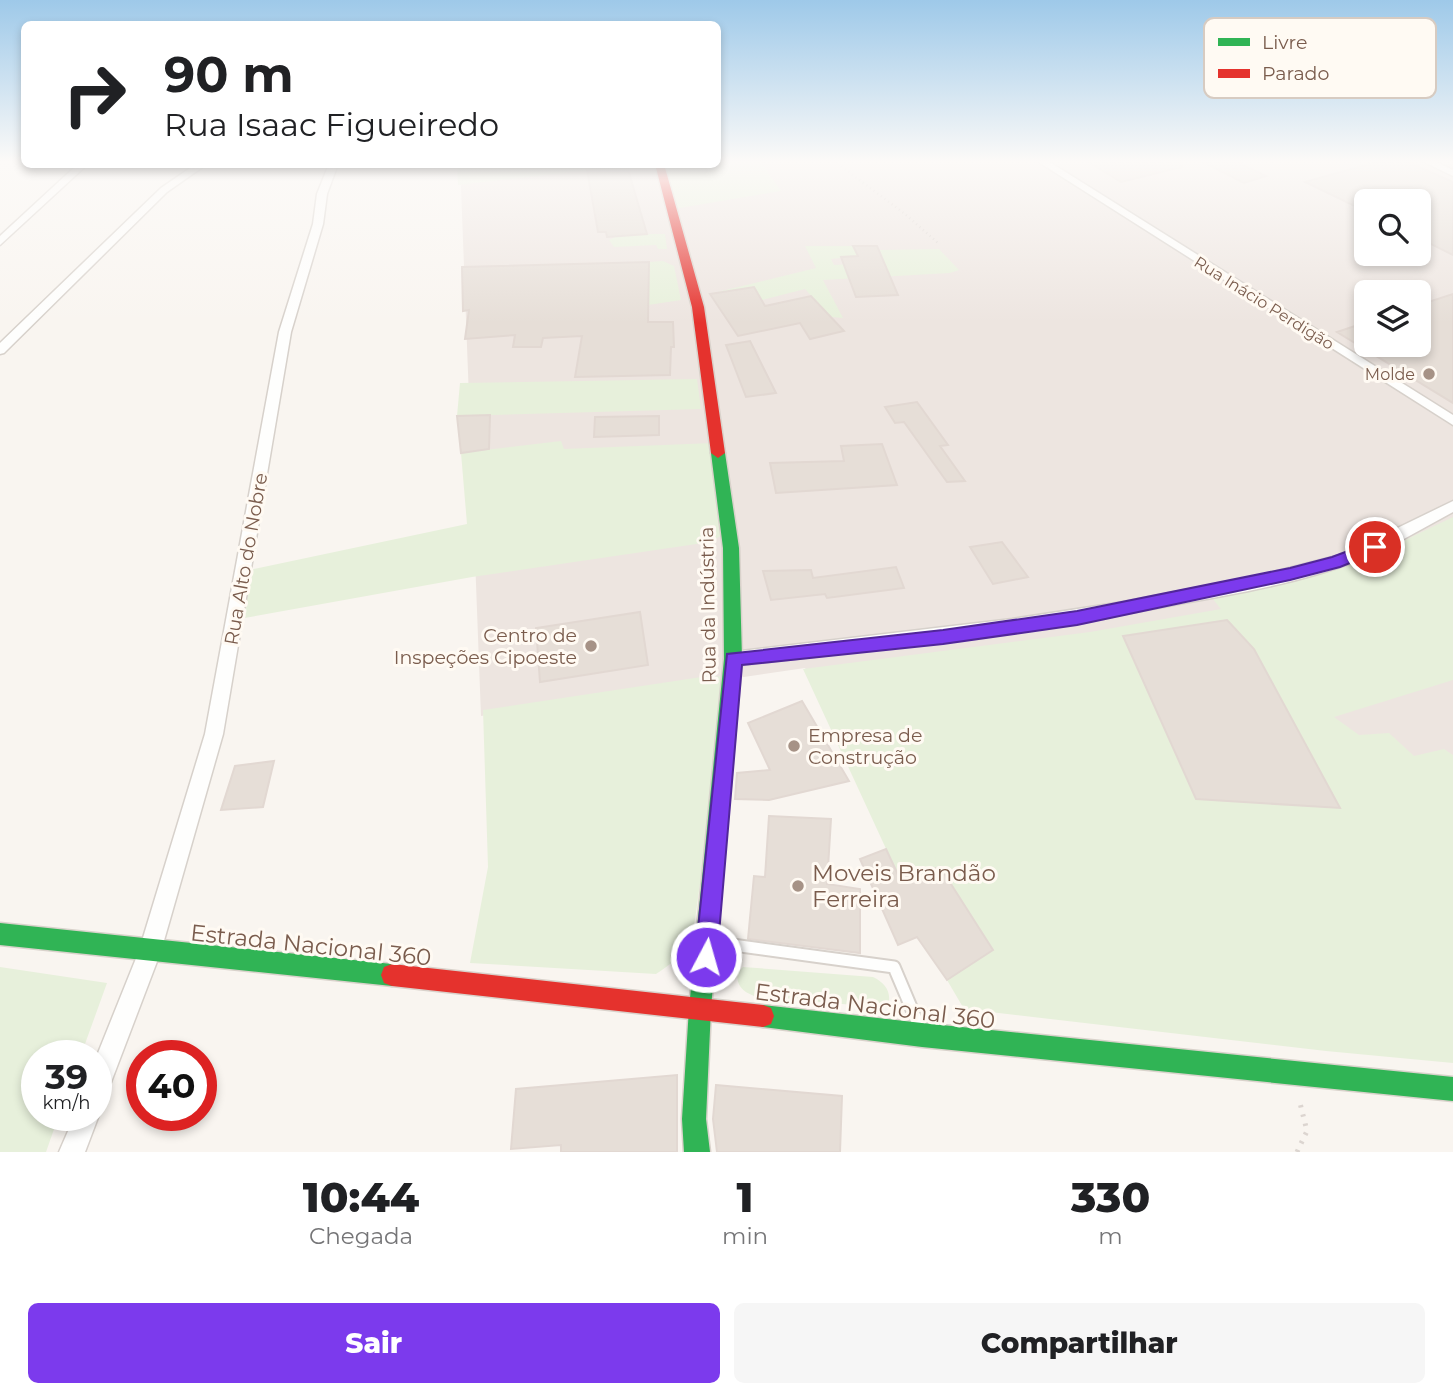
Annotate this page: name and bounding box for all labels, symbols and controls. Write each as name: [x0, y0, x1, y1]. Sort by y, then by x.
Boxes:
legend: [1204, 18, 1436, 98]
text: Livre: [1262, 31, 1307, 54]
text: 90 m: [164, 45, 294, 104]
icon: right: [49, 49, 140, 140]
text: Parado: [1262, 62, 1330, 85]
text: Rua Isaac Figueiredo: [164, 105, 499, 144]
map controls: [1354, 189, 1431, 357]
button: search: [1354, 189, 1431, 266]
street label: Rua Inácio Perdigão: [1191, 252, 1337, 354]
button: layers: [1354, 280, 1431, 357]
place label: Molde: [1365, 365, 1415, 384]
marker: Molde: [1421, 366, 1437, 382]
street label: Rua Alto do Nobre: [220, 471, 272, 647]
pin: [1345, 517, 1405, 577]
street label: Rua da Indústria: [695, 526, 721, 684]
icon: arrive: [1356, 528, 1394, 566]
place label: Centro de Inspeções Cipoeste: [394, 624, 577, 669]
marker: Centro de Inspeções Cipoeste: [583, 638, 599, 654]
place label: Empresa de Construção: [808, 724, 922, 769]
marker: Empresa de Construção: [786, 738, 802, 754]
place label: Moveis Brandão Ferreira: [812, 859, 996, 913]
marker: Moveis Brandão Ferreira: [790, 878, 806, 894]
street label: Estrada Nacional 360: [189, 918, 433, 972]
position arrow: [669, 920, 743, 994]
street label: Estrada Nacional 360: [753, 977, 997, 1035]
speed limit sign: 40: [126, 1040, 217, 1131]
text: 39: [45, 1055, 88, 1098]
text: km/h: [42, 1092, 91, 1114]
text: 10:44: [303, 1171, 419, 1223]
text: 1: [737, 1171, 754, 1223]
text: 330: [1071, 1171, 1150, 1223]
text: Chegada: [309, 1222, 413, 1250]
text: min: [722, 1222, 768, 1250]
text: m: [1098, 1222, 1123, 1250]
button: Sair: [28, 1303, 720, 1383]
button: Compartilhar: [734, 1303, 1425, 1383]

